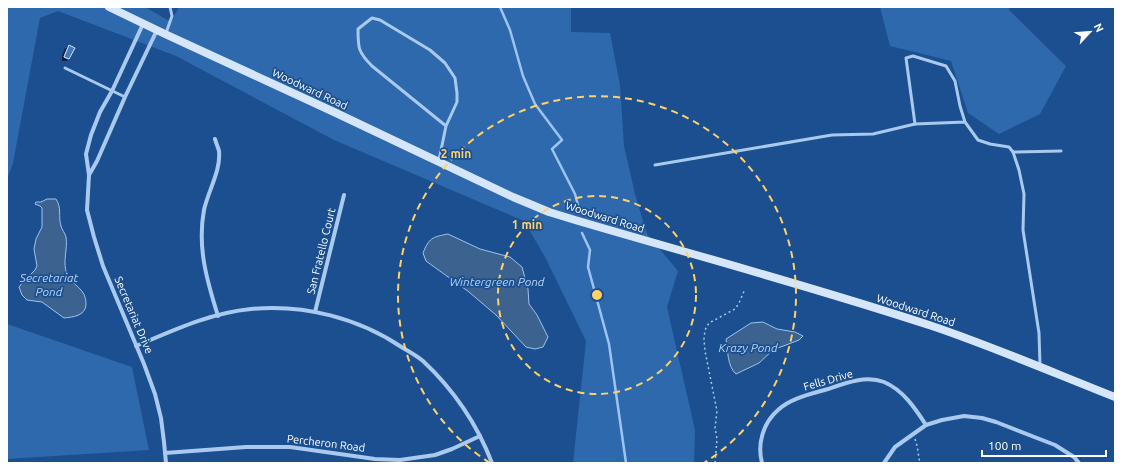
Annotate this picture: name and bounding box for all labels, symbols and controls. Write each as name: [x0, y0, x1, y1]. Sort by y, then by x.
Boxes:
north arrow: [1070, 12, 1110, 52]
text: N: [1092, 21, 1106, 34]
street label: Woodward Road: [270, 66, 350, 112]
text: 2 min: [441, 147, 471, 160]
street label: Woodward Road: [564, 199, 646, 235]
street label: San Fratello Court: [304, 206, 338, 295]
text: 1 min: [512, 218, 542, 231]
water label: Secretariat Pond: [19, 271, 78, 298]
street label: Secretariat Drive: [112, 275, 156, 355]
water label: Wintergreen Pond: [449, 275, 545, 288]
centre of rings: [590, 288, 604, 302]
street label: Woodward Road: [875, 292, 957, 328]
water label: Krazy Pond: [718, 341, 778, 354]
street label: Fells Drive: [802, 367, 854, 393]
street label: Percheron Road: [286, 432, 366, 454]
scale bar: [982, 432, 1106, 458]
text: 100 m: [988, 439, 1021, 452]

